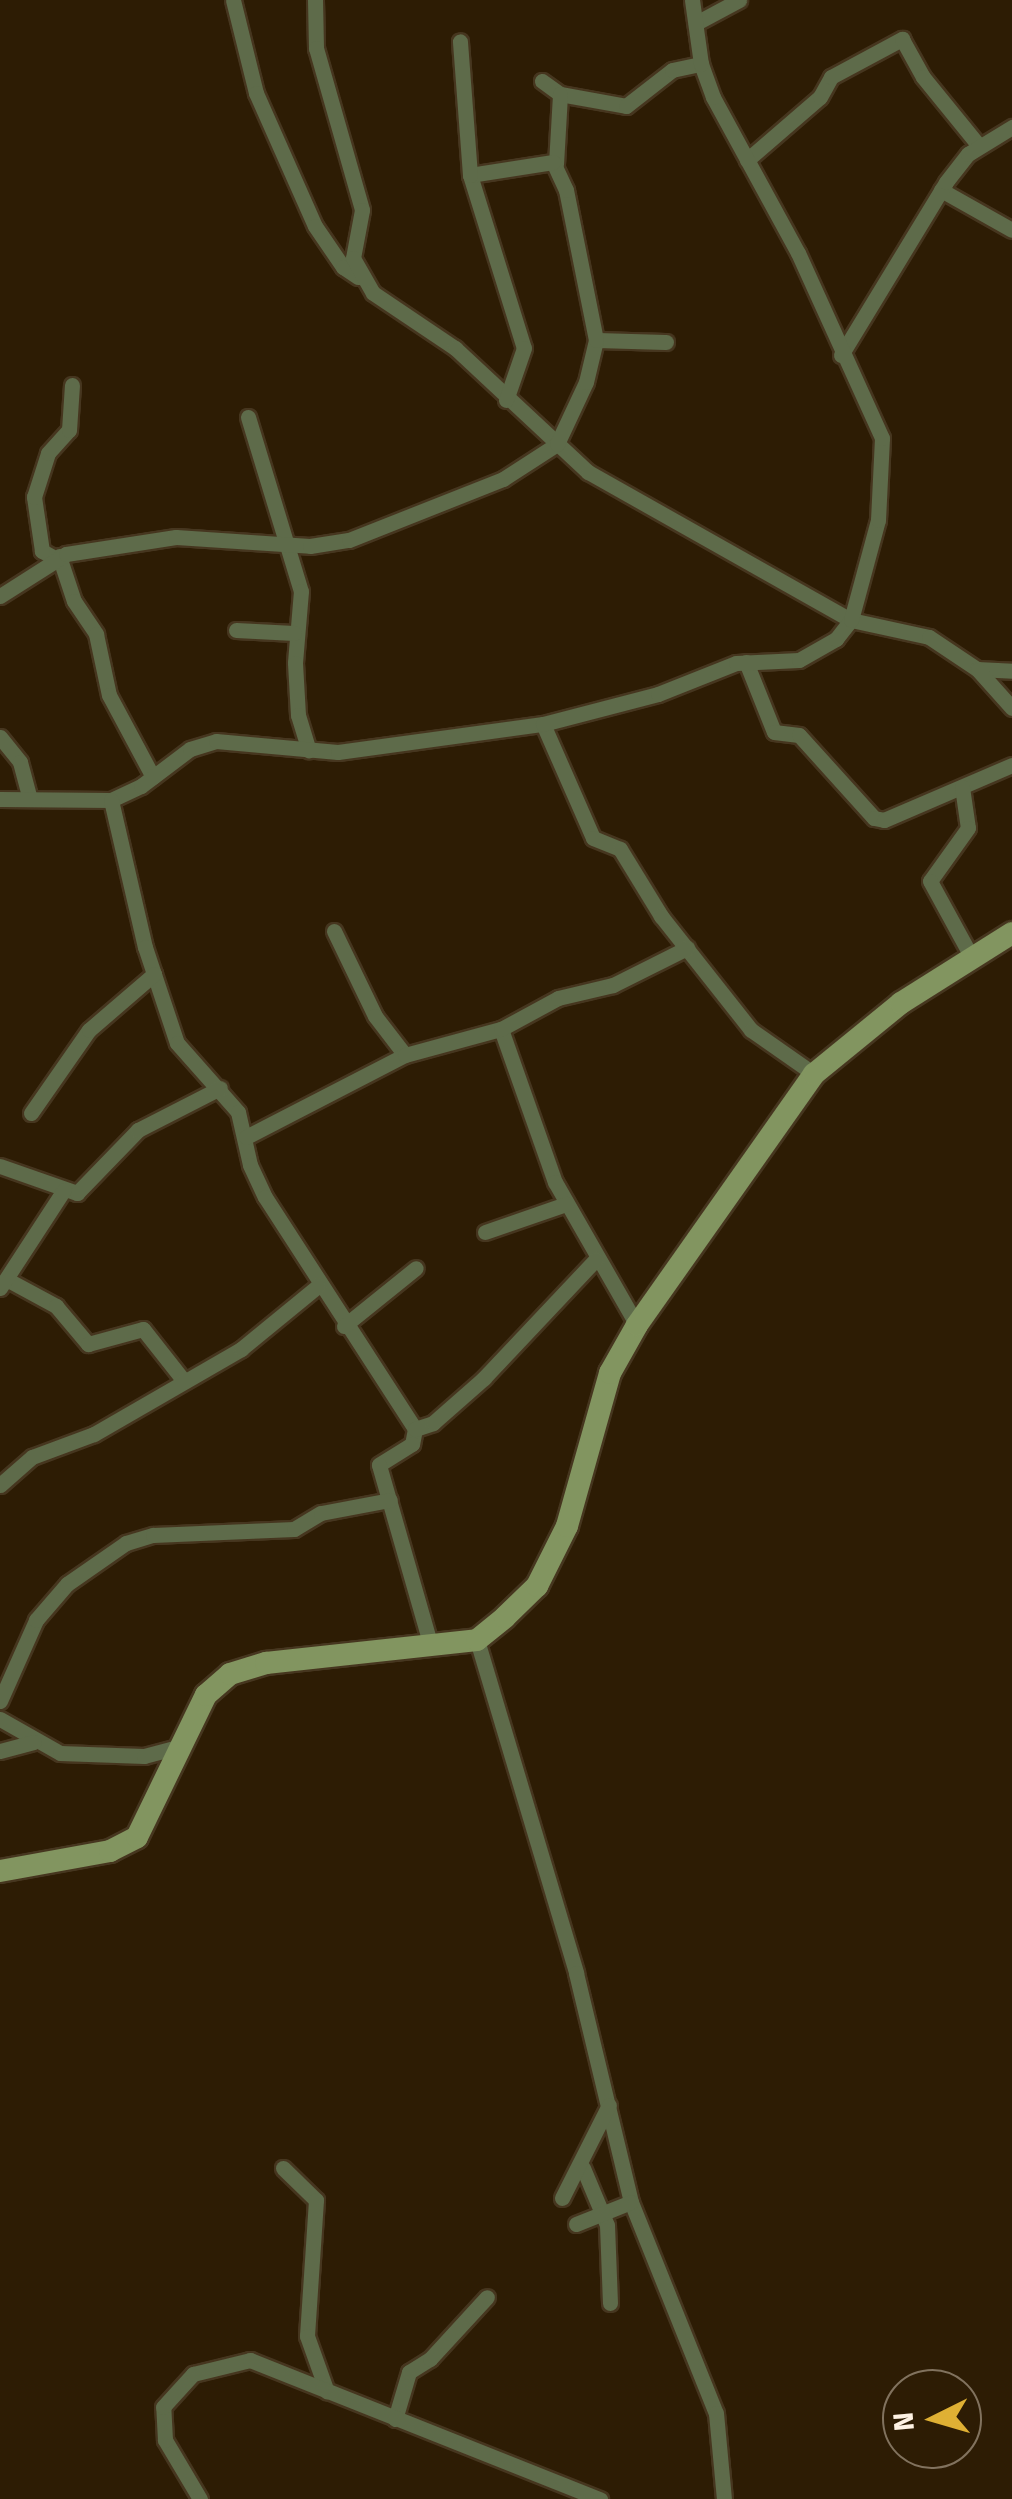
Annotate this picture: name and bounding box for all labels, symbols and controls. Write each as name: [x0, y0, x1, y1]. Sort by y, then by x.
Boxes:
north arrow: [882, 2369, 982, 2469]
text: N: [886, 2411, 921, 2432]

